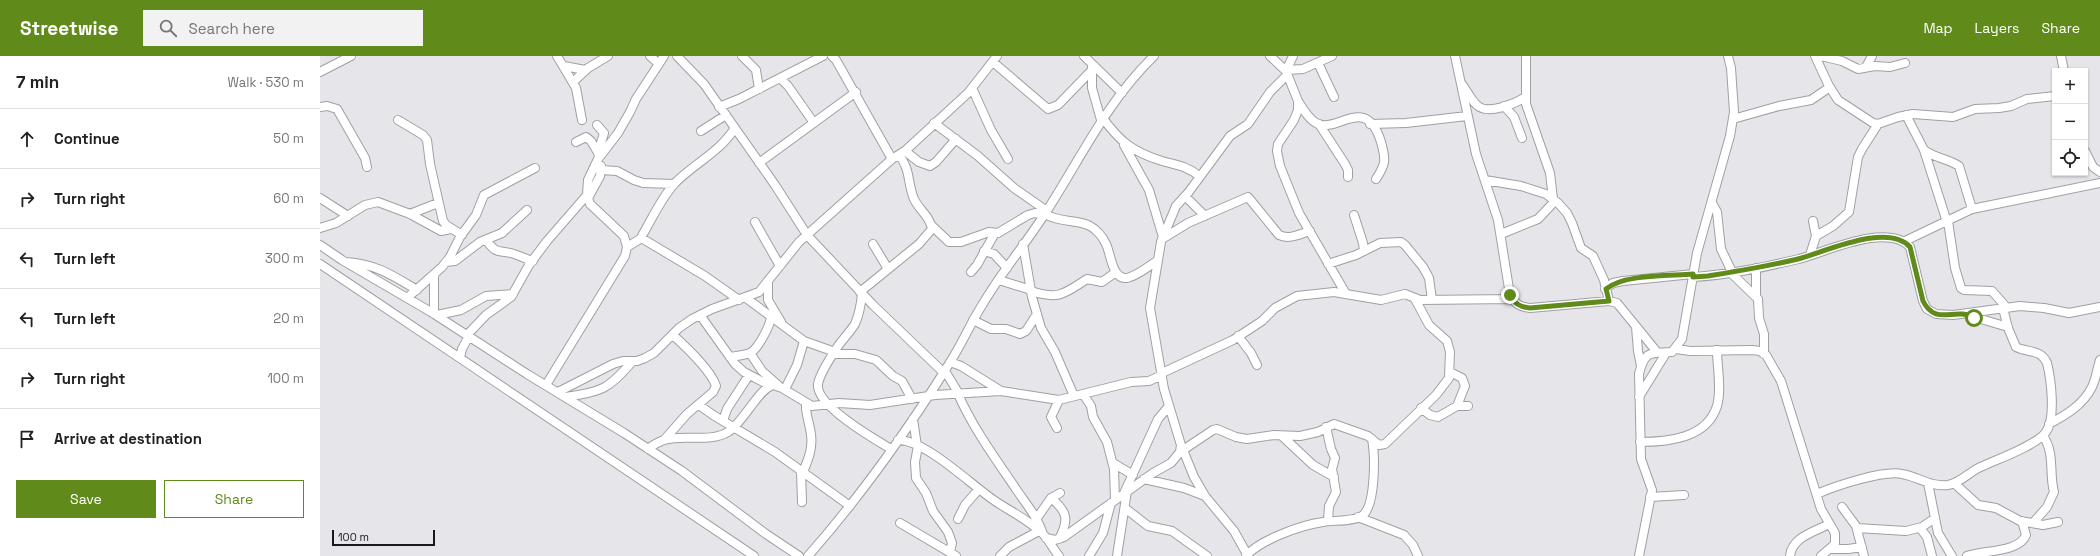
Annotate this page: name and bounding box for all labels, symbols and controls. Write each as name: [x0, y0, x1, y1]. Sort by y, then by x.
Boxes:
search box: [143, 10, 423, 46]
text: Streetwise: [20, 16, 119, 41]
icon: search: [157, 17, 179, 39]
text: Search here: [189, 19, 275, 38]
text: Map: [1923, 19, 1953, 37]
text: Layers: [1975, 19, 2019, 37]
text: Share: [2041, 19, 2080, 37]
map controls: [2052, 68, 2088, 176]
button: +: [2052, 68, 2088, 104]
text: 7 min: [16, 71, 59, 93]
text: Walk · 530 m: [227, 74, 304, 91]
button: −: [2052, 104, 2088, 140]
icon: ahead: [16, 128, 38, 150]
text: Continue: [54, 129, 120, 148]
text: 50 m: [273, 130, 304, 147]
button: locate: [2052, 140, 2088, 176]
icon: right: [16, 188, 38, 210]
text: Turn right: [54, 189, 125, 208]
text: 60 m: [273, 190, 304, 207]
icon: left: [16, 248, 38, 270]
text: Turn left: [54, 249, 116, 268]
text: 300 m: [265, 250, 304, 267]
route end: [1501, 286, 1519, 304]
icon: left: [16, 308, 38, 330]
text: Turn left: [54, 309, 116, 328]
route start: [1965, 309, 1983, 327]
text: 20 m: [273, 310, 304, 327]
icon: right: [16, 368, 38, 390]
text: Turn right: [54, 369, 125, 388]
text: 100 m: [267, 370, 304, 387]
icon: arrive: [16, 428, 38, 450]
text: Arrive at destination: [54, 429, 202, 448]
button: Save: [16, 480, 156, 518]
button: Share: [164, 480, 304, 518]
scale bar: [332, 528, 435, 547]
text: 100 m: [338, 530, 369, 544]

